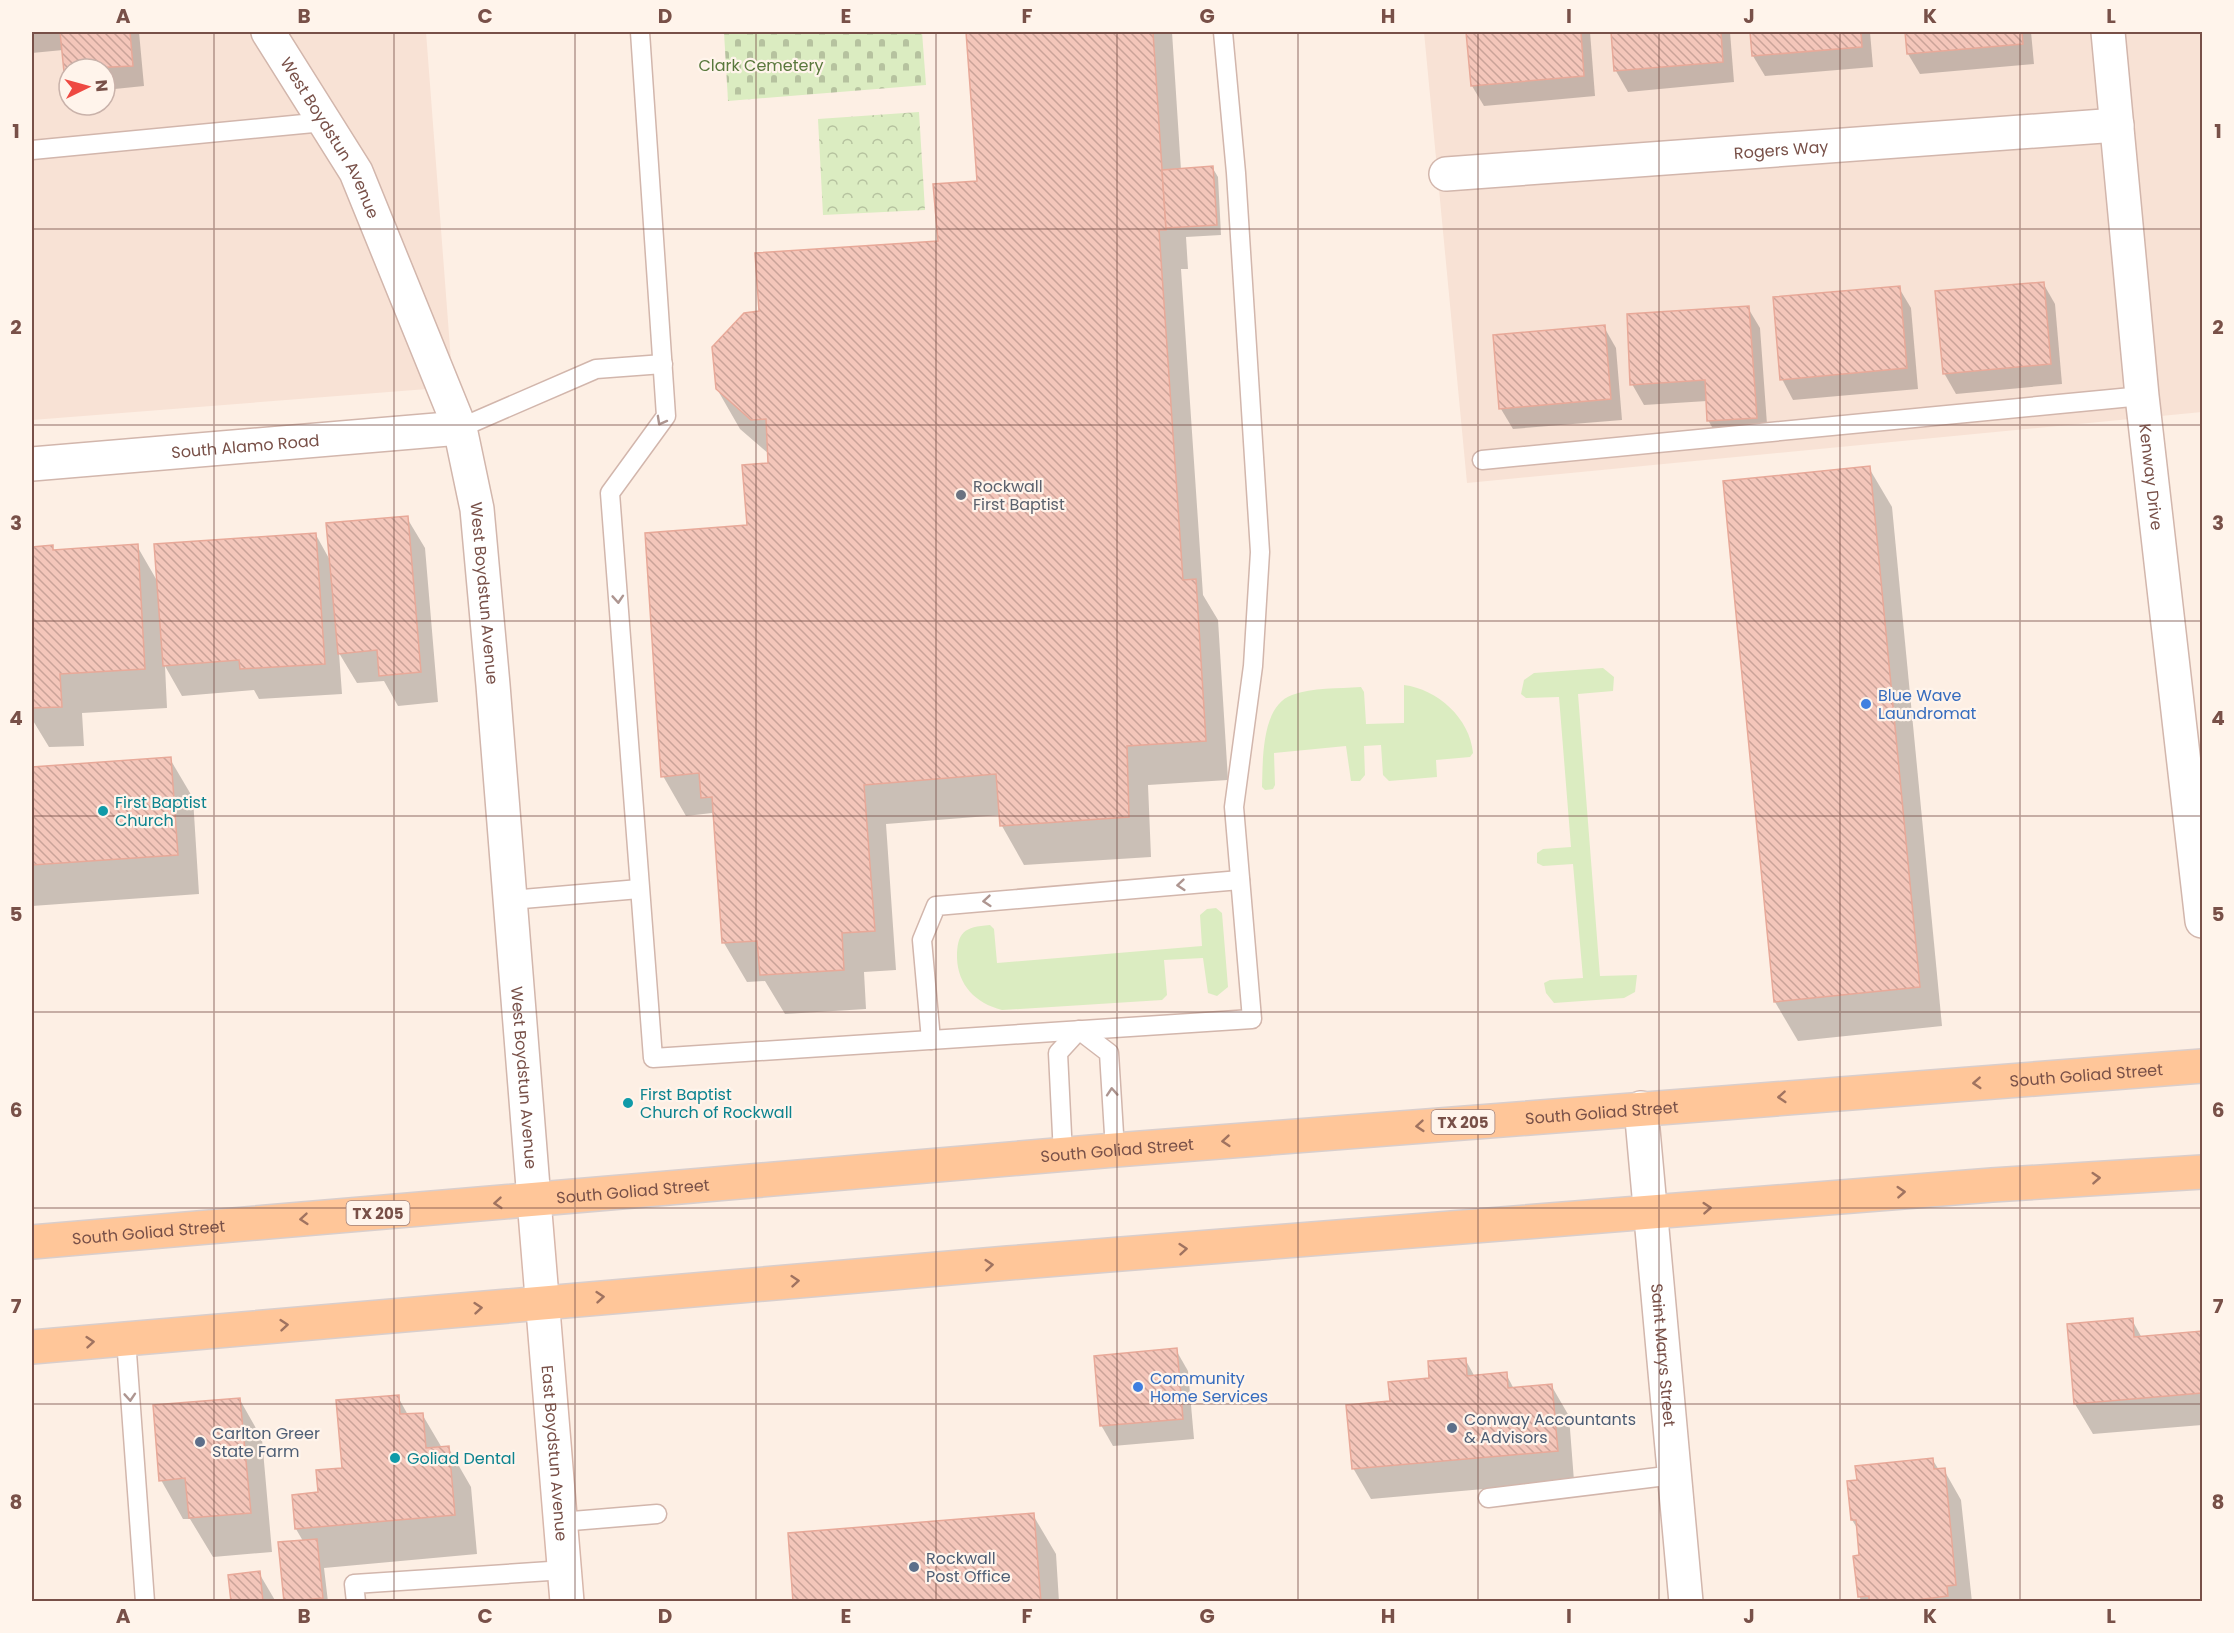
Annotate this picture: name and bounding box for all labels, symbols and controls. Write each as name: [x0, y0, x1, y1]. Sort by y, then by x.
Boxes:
text: A: [116, 2, 131, 30]
text: B: [297, 2, 311, 30]
text: C: [477, 2, 493, 30]
text: D: [658, 2, 672, 30]
text: E: [841, 2, 851, 30]
text: F: [1022, 2, 1033, 30]
text: G: [1199, 2, 1215, 30]
text: H: [1381, 2, 1395, 30]
text: I: [1566, 2, 1572, 30]
text: J: [1743, 2, 1755, 30]
text: K: [1923, 2, 1937, 30]
text: L: [2106, 2, 2116, 30]
street label: West Boydstun Avenue: [275, 53, 385, 222]
park label: Clark Cemetery: [699, 54, 823, 77]
north arrow: [57, 57, 117, 117]
text: N: [89, 79, 113, 93]
text: 1: [12, 117, 20, 145]
text: 1: [2214, 117, 2222, 145]
street label: Rogers Way: [1733, 135, 1829, 164]
text: 2: [10, 313, 22, 341]
text: 2: [2212, 313, 2224, 341]
one-way arrow: [657, 415, 668, 425]
street label: Kenway Drive: [2134, 422, 2169, 531]
street label: South Alamo Road: [170, 428, 320, 464]
place label: Rockwall First Baptist: [973, 475, 1065, 516]
marker: Rockwall First Baptist: [954, 488, 968, 502]
street label: West Boydstun Avenue: [465, 501, 504, 685]
text: 3: [10, 509, 22, 537]
text: 3: [2212, 509, 2224, 537]
one-way arrow: [611, 594, 624, 603]
place label: Blue Wave Laundromat: [1878, 684, 1977, 725]
marker: Blue Wave Laundromat: [1859, 697, 1873, 711]
text: 4: [9, 704, 23, 732]
text: 4: [2211, 704, 2225, 732]
place label: First Baptist Church: [115, 791, 207, 832]
marker: First Baptist Church: [96, 804, 110, 818]
one-way arrow: [1177, 878, 1186, 891]
one-way arrow: [982, 894, 991, 907]
text: 5: [10, 900, 23, 928]
text: 5: [2212, 900, 2225, 928]
street label: West Boydstun Avenue: [506, 985, 543, 1170]
street label: South Goliad Street: [2009, 1058, 2164, 1092]
one-way arrow: [1972, 1076, 1981, 1089]
place label: First Baptist Church of Rockwall: [640, 1083, 793, 1124]
one-way arrow: [1105, 1087, 1118, 1096]
one-way arrow: [1778, 1091, 1787, 1104]
street label: South Goliad Street: [1524, 1095, 1679, 1130]
text: 6: [10, 1096, 22, 1124]
marker: First Baptist Church of Rockwall: [621, 1096, 635, 1110]
text: 6: [2212, 1096, 2224, 1124]
road number: TX 205: [1432, 1110, 1494, 1134]
one-way arrow: [1416, 1119, 1425, 1132]
street label: South Goliad Street: [1040, 1132, 1195, 1168]
one-way arrow: [1221, 1134, 1230, 1147]
one-way arrow: [2091, 1172, 2100, 1185]
street label: South Goliad Street: [555, 1173, 711, 1209]
one-way arrow: [1897, 1186, 1906, 1199]
one-way arrow: [493, 1196, 503, 1209]
road number: TX 205: [346, 1201, 410, 1225]
one-way arrow: [1703, 1201, 1712, 1214]
one-way arrow: [299, 1213, 308, 1226]
street label: South Goliad Street: [71, 1214, 226, 1250]
one-way arrow: [1179, 1243, 1188, 1256]
one-way arrow: [984, 1259, 994, 1272]
one-way arrow: [790, 1275, 799, 1288]
street label: Saint Marys Street: [1646, 1282, 1681, 1428]
one-way arrow: [596, 1291, 605, 1304]
text: 7: [11, 1292, 22, 1320]
text: 7: [2213, 1292, 2224, 1320]
one-way arrow: [474, 1302, 483, 1315]
one-way arrow: [279, 1319, 289, 1332]
one-way arrow: [85, 1336, 94, 1349]
street label: East Boydstun Avenue: [536, 1364, 573, 1542]
place label: Community Home Services: [1150, 1367, 1268, 1408]
marker: Community Home Services: [1131, 1380, 1145, 1394]
one-way arrow: [123, 1393, 136, 1402]
place label: Conway Accountants & Advisors: [1464, 1408, 1636, 1449]
marker: Conway Accountants & Advisors: [1445, 1421, 1459, 1435]
place label: Carlton Greer State Farm: [212, 1422, 320, 1463]
marker: Carlton Greer State Farm: [193, 1435, 207, 1449]
place label: Goliad Dental: [407, 1447, 516, 1470]
marker: Goliad Dental: [388, 1451, 402, 1465]
text: 8: [10, 1488, 22, 1516]
text: 8: [2212, 1488, 2224, 1516]
place label: Rockwall Post Office: [926, 1547, 1011, 1588]
marker: Rockwall Post Office: [907, 1560, 921, 1574]
text: A: [116, 1602, 131, 1630]
text: B: [297, 1602, 311, 1630]
text: C: [477, 1602, 493, 1630]
text: D: [658, 1602, 672, 1630]
text: E: [841, 1602, 851, 1630]
text: F: [1022, 1602, 1033, 1630]
text: G: [1199, 1602, 1215, 1630]
text: H: [1381, 1602, 1395, 1630]
text: I: [1566, 1602, 1572, 1630]
text: J: [1743, 1602, 1755, 1630]
text: K: [1923, 1602, 1937, 1630]
text: L: [2106, 1602, 2116, 1630]

